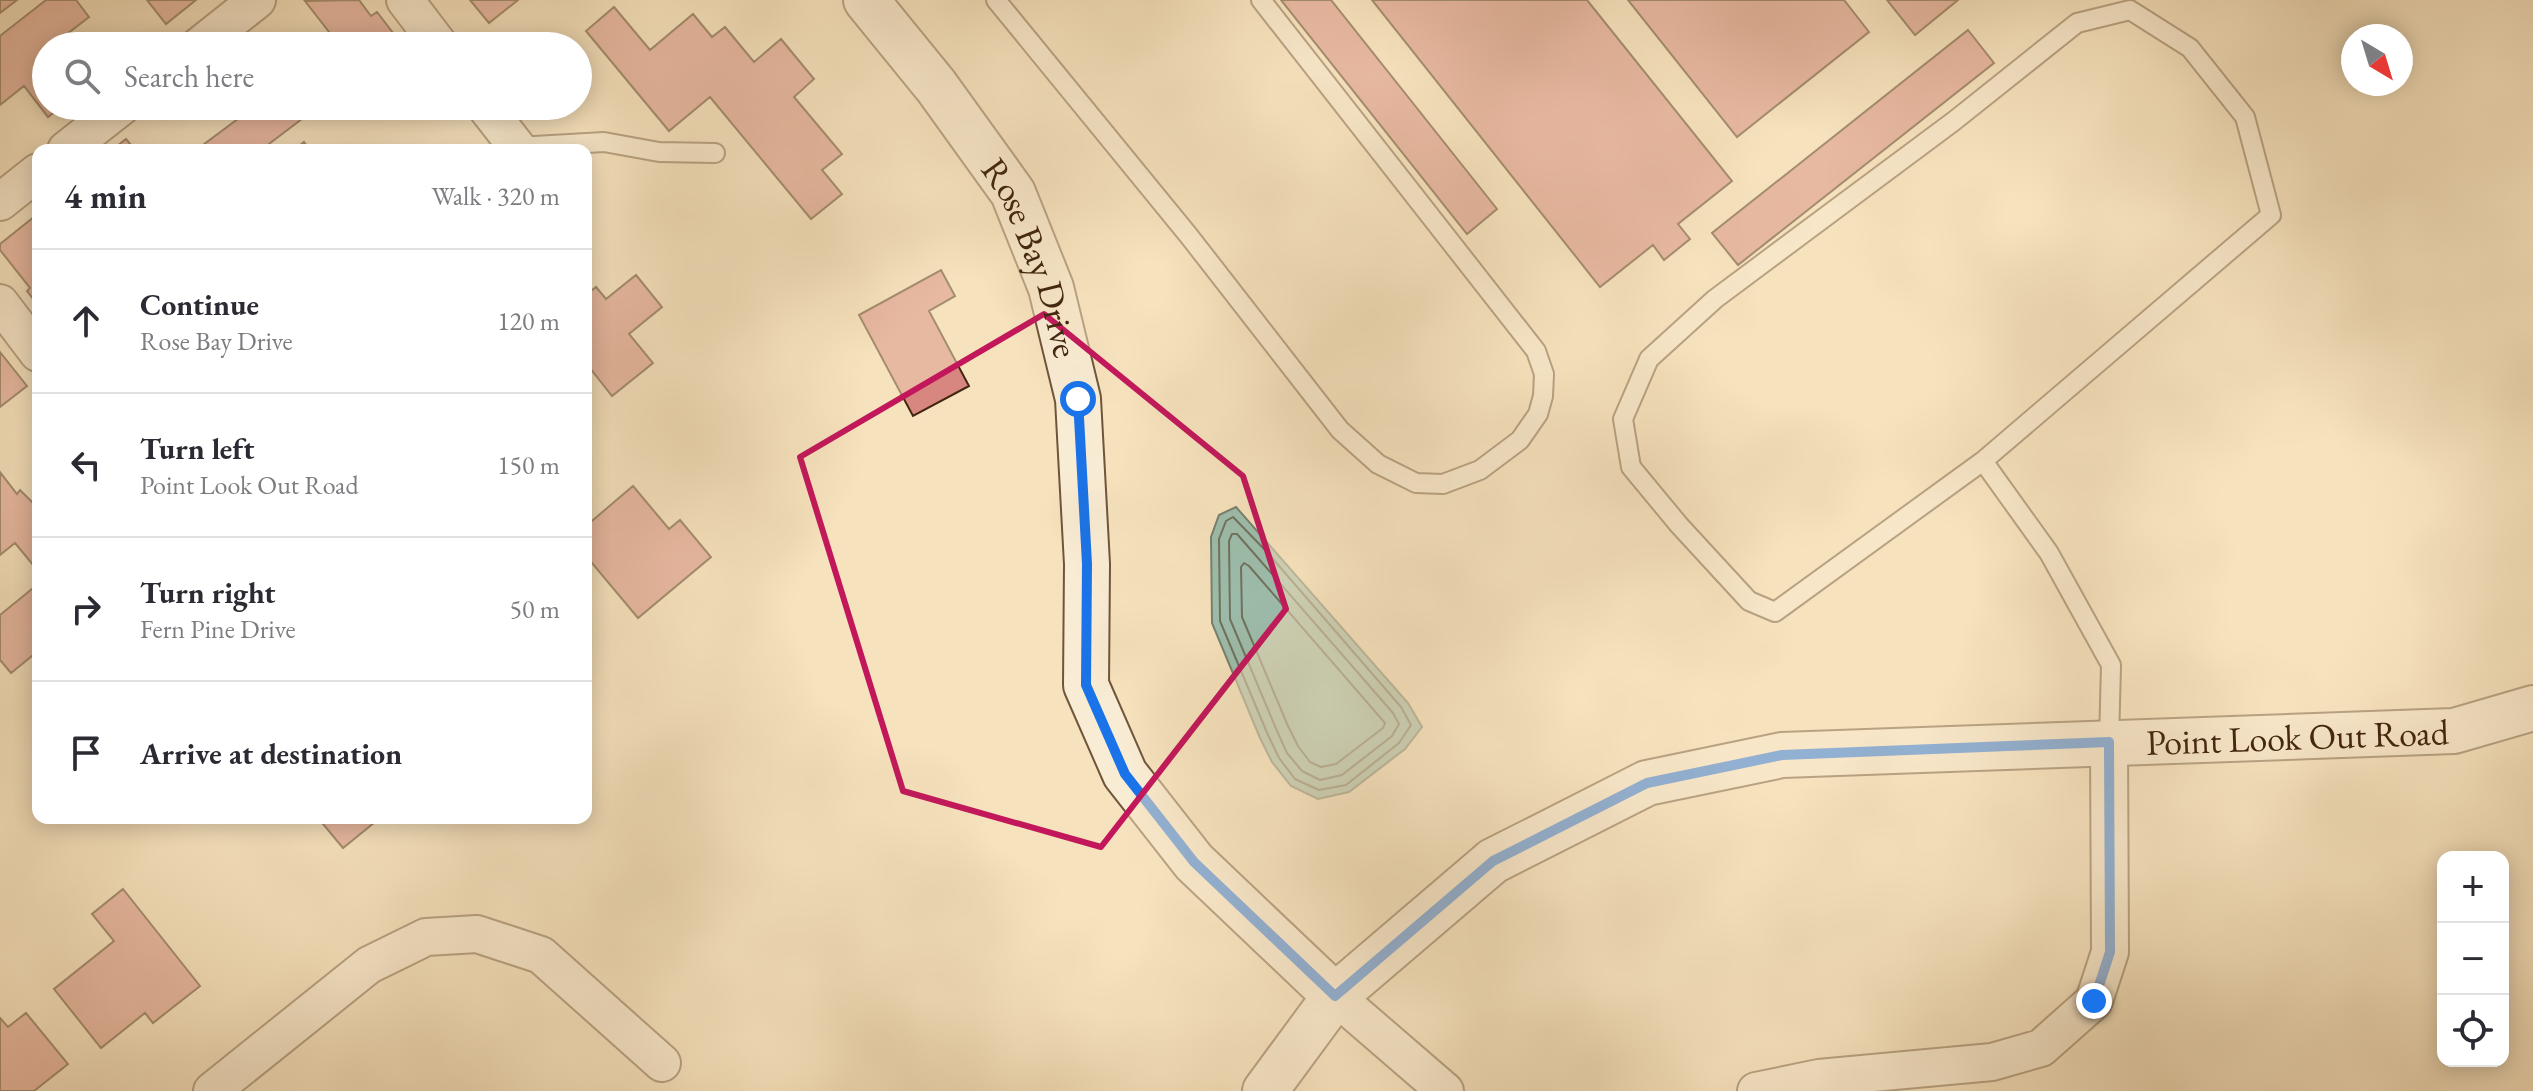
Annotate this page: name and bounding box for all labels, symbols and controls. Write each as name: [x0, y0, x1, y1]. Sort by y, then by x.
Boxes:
north arrow: [2341, 24, 2413, 96]
search box: [32, 32, 592, 120]
icon: search: [60, 54, 104, 98]
text: Search here: [124, 57, 254, 96]
street label: Rose Bay Drive: [971, 148, 1091, 362]
text: 4 min: [64, 174, 147, 218]
text: Walk · 320 m: [432, 179, 560, 213]
text: Continue: [140, 285, 259, 324]
icon: ahead: [64, 299, 108, 343]
text: 120 m: [497, 304, 560, 338]
text: Rose Bay Drive: [140, 324, 293, 358]
route start: [1060, 381, 1096, 417]
text: Turn left: [140, 429, 254, 468]
icon: left: [64, 443, 108, 487]
text: 150 m: [497, 448, 560, 482]
text: Point Look Out Road: [140, 468, 359, 502]
text: Turn right: [140, 573, 276, 612]
icon: right: [64, 587, 108, 631]
text: 50 m: [510, 592, 560, 626]
text: Fern Pine Drive: [140, 612, 296, 646]
street label: Point Look Out Road: [2145, 708, 2450, 765]
icon: arrive: [64, 731, 108, 775]
text: Arrive at destination: [140, 734, 402, 773]
map controls: [2437, 851, 2509, 1067]
button: +: [2437, 851, 2509, 923]
button: −: [2437, 923, 2509, 995]
route end: [2076, 983, 2112, 1019]
button: locate: [2437, 995, 2509, 1067]

